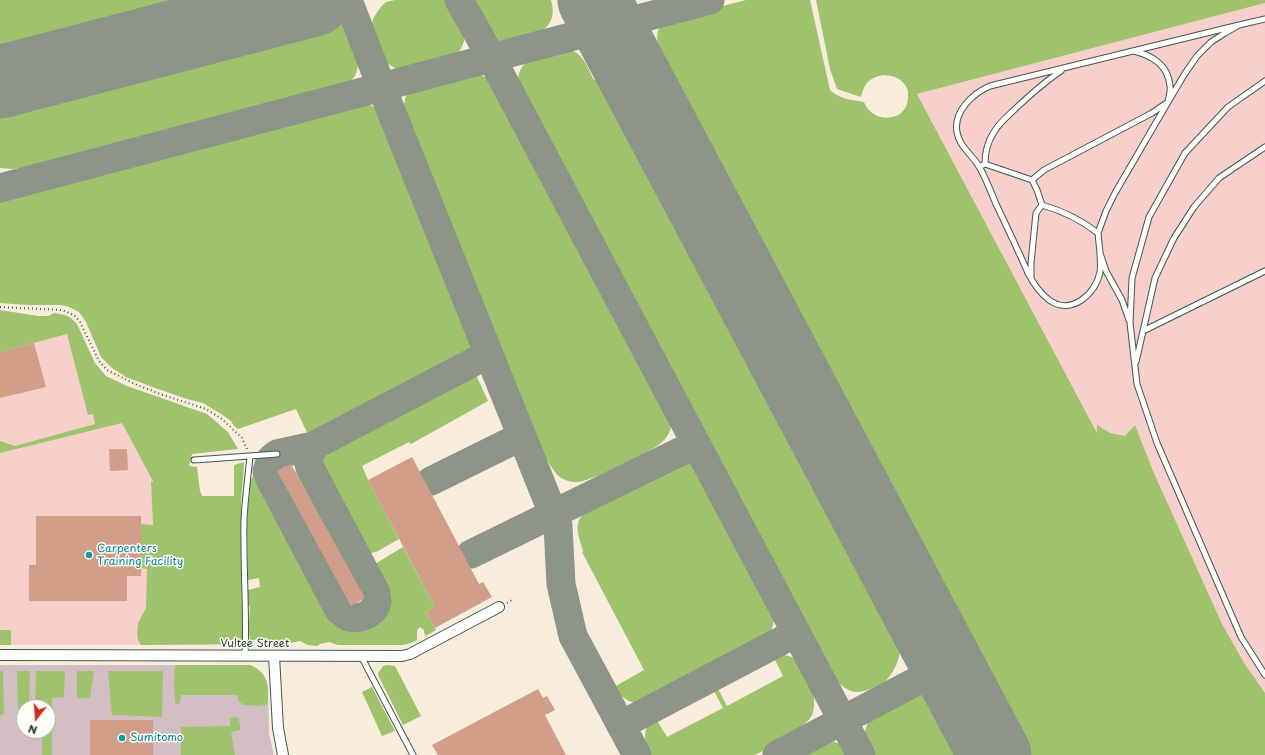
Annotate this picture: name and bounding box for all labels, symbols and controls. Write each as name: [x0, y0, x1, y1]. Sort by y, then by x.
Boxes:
place label: Carpenters Training Facility: [97, 542, 183, 568]
marker: Carpenters Training Facility: [84, 550, 94, 560]
street label: Vultee Street: [221, 637, 289, 651]
north arrow: [16, 699, 56, 739]
text: N: [26, 721, 39, 739]
place label: Sumitomo: [130, 731, 183, 745]
marker: Sumitomo: [117, 733, 127, 743]

